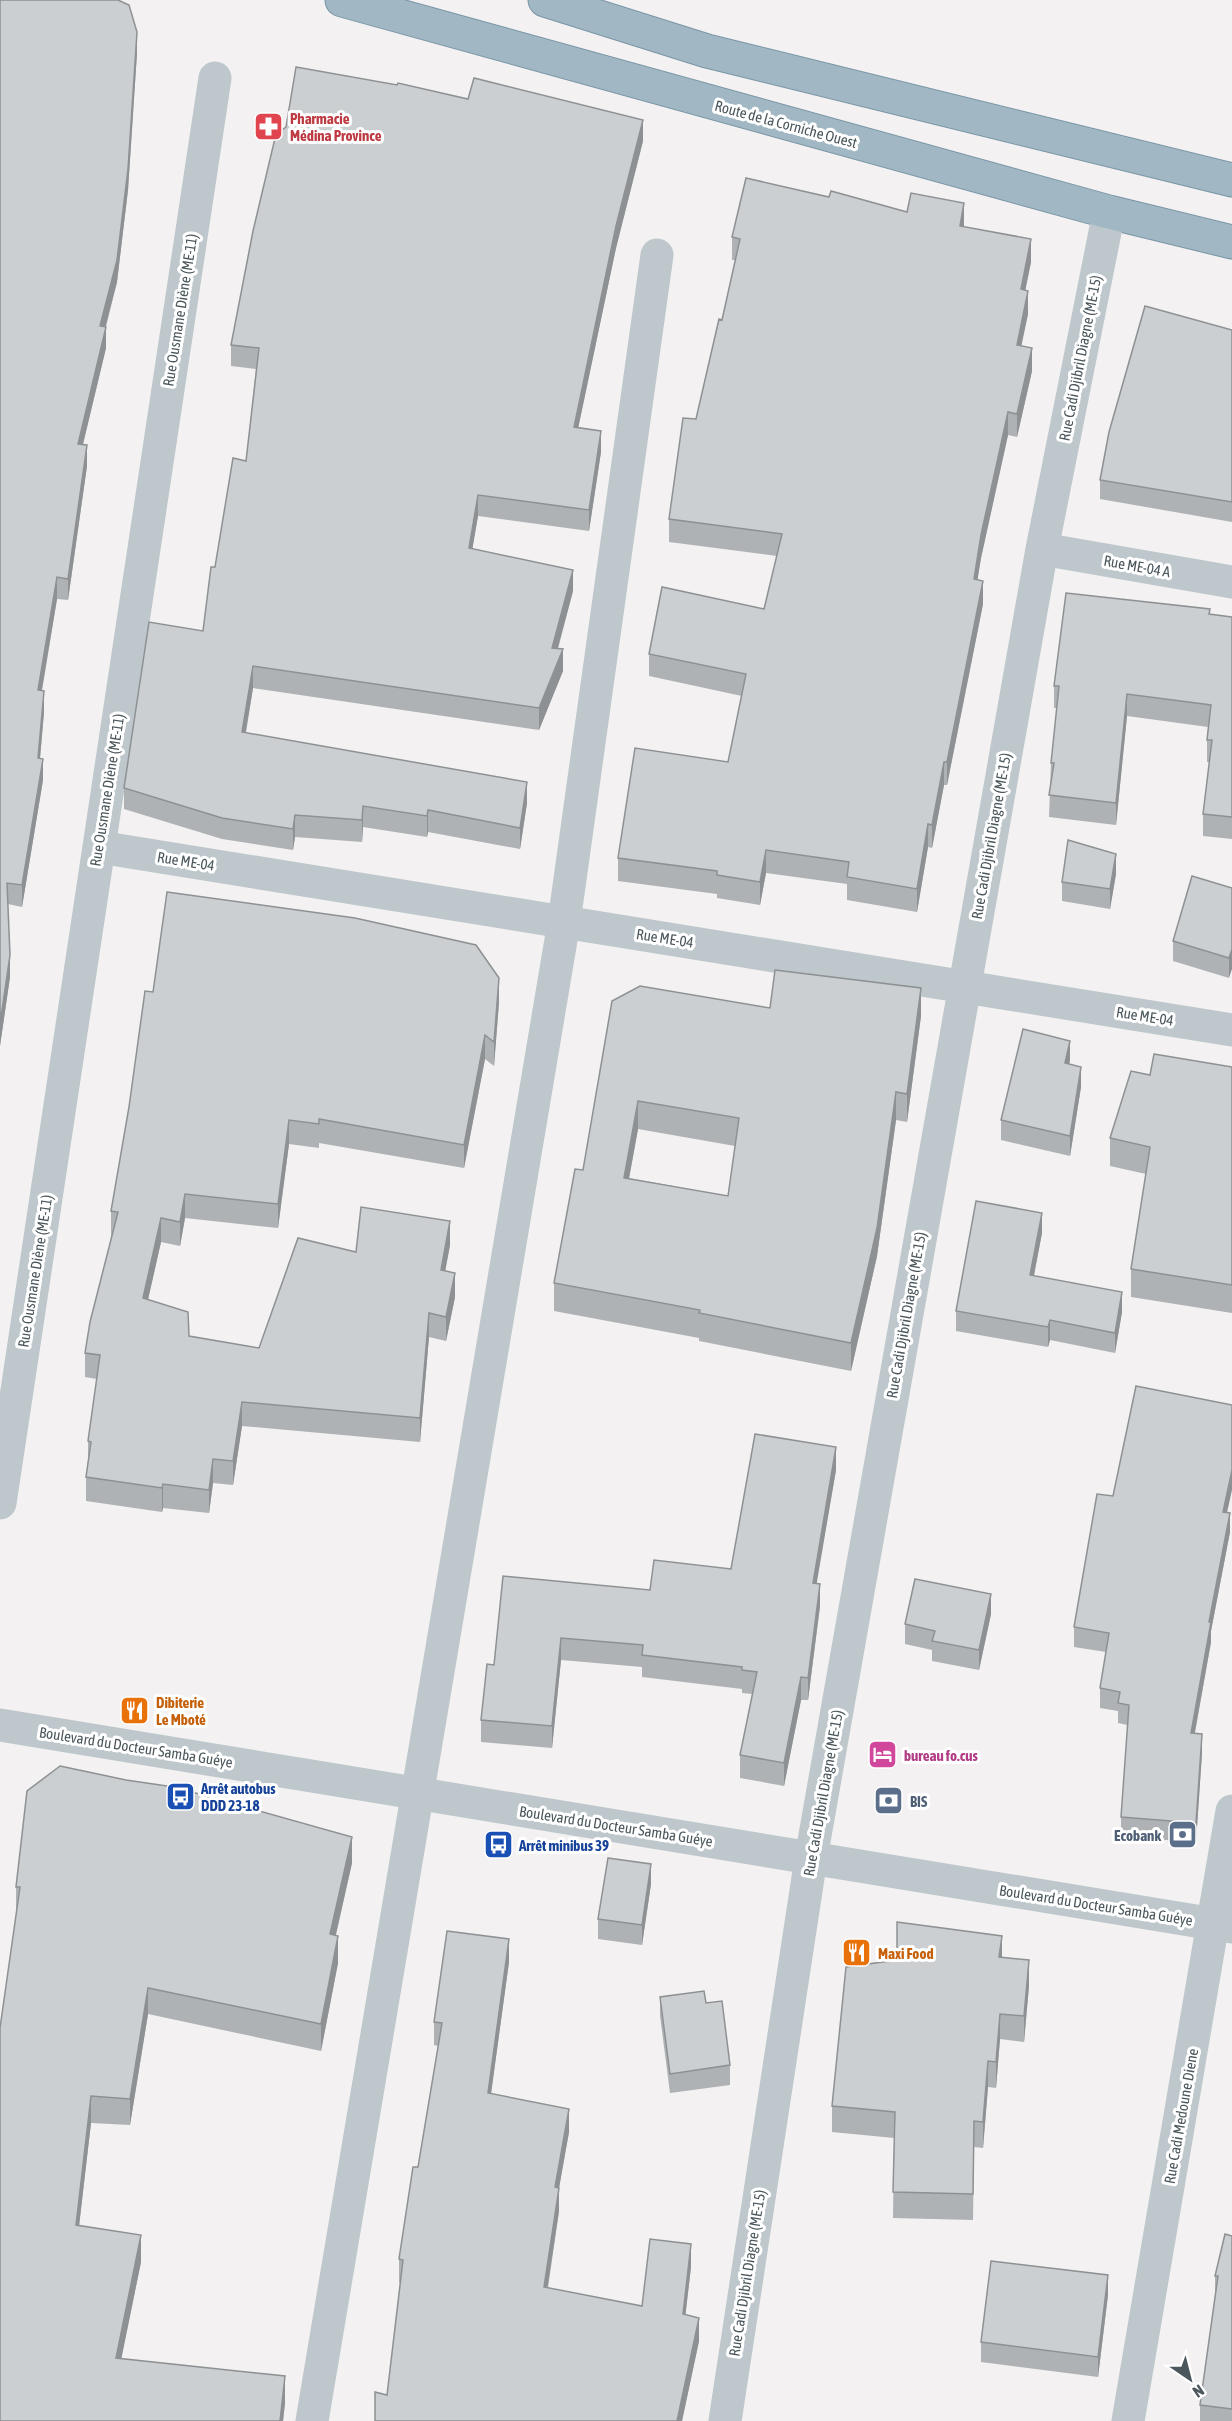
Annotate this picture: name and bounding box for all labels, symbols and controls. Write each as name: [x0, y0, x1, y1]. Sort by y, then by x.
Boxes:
street label: Route de la Corniche Ouest: [713, 97, 859, 151]
place label: Pharmacie Médina Province: [290, 110, 382, 144]
pharmacy icon: Pharmacie Médina Province: [253, 111, 285, 143]
street label: Rue Ousmane Diène (ME-11): [160, 232, 200, 388]
street label: Rue Cadi Djibril Diagne (ME-15): [1056, 274, 1104, 442]
street label: Rue ME-04 A: [1102, 552, 1172, 580]
street label: Rue Ousmane Diène (ME-11): [87, 712, 127, 868]
street label: Rue Cadi Djibril Diagne (ME-15): [968, 752, 1014, 920]
street label: Rue ME-04: [156, 848, 216, 874]
street label: Rue ME-04: [635, 925, 695, 951]
street label: Rue ME-04: [1115, 1003, 1175, 1029]
street label: Rue Ousmane Diène (ME-11): [15, 1193, 55, 1349]
street label: Rue Cadi Djibril Diagne (ME-15): [883, 1231, 929, 1399]
place label: Dibiterie Le Mboté: [156, 1694, 206, 1728]
restaurant icon: Dibiterie Le Mboté: [119, 1695, 151, 1727]
street label: Rue Cadi Djibril Diagne (ME-15): [800, 1709, 846, 1877]
street label: Boulevard du Docteur Samba Guéye: [38, 1723, 234, 1771]
hotel icon: bureau fo.cus: [867, 1739, 899, 1771]
place label: bureau fo.cus: [904, 1747, 979, 1764]
place label: Arrêt autobus DDD 23-18: [200, 1780, 276, 1814]
bus stop icon: Arrêt autobus DDD 23-18: [164, 1781, 196, 1813]
bank icon: BIS: [873, 1785, 905, 1817]
place label: BIS: [910, 1793, 928, 1810]
street label: Boulevard du Docteur Samba Guéye: [518, 1802, 714, 1850]
bank icon: Ecobank: [1166, 1819, 1198, 1851]
place label: Ecobank: [1114, 1827, 1161, 1844]
bus stop icon: Arrêt minibus 39: [482, 1829, 514, 1861]
place label: Arrêt minibus 39: [518, 1837, 609, 1854]
street label: Boulevard du Docteur Samba Guéye: [998, 1881, 1194, 1929]
restaurant icon: Maxi Food: [841, 1937, 873, 1969]
place label: Maxi Food: [878, 1945, 934, 1962]
street label: Rue Cadi Medoune Diene: [1161, 2047, 1201, 2185]
street label: Rue Cadi Djibril Diagne (ME-15): [725, 2188, 769, 2358]
north arrow: [1160, 2349, 1220, 2409]
text: N: [1190, 2381, 1208, 2401]

